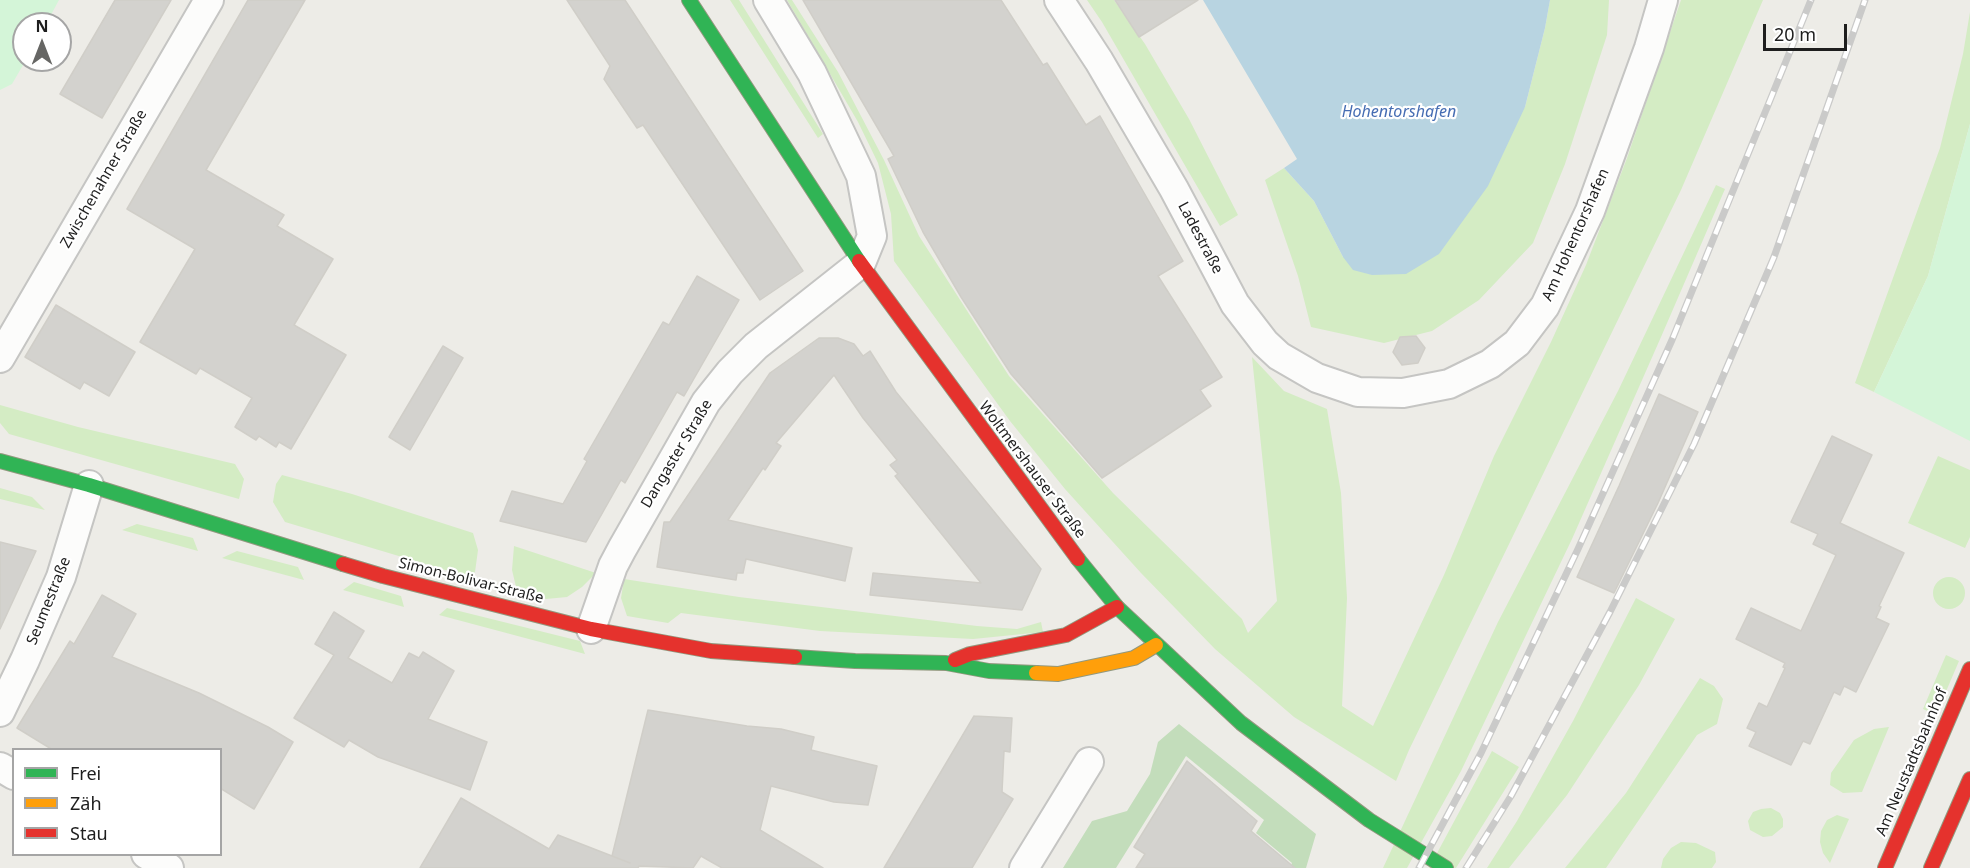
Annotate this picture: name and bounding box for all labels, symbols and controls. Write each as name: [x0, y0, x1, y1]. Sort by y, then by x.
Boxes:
north arrow: [12, 12, 72, 72]
scale bar: [1766, 12, 1850, 50]
text: N: [35, 15, 49, 37]
text: 20 m: [1774, 22, 1816, 46]
water label: Hohentorshafen: [1342, 102, 1456, 122]
street label: Zwischenahner Straße: [57, 107, 151, 251]
street label: Am Hohentorshafen: [1539, 166, 1613, 304]
street label: Ladestraße: [1174, 199, 1226, 277]
street label: Dangaster Straße: [638, 397, 716, 511]
street label: Woltmershauser Straße: [975, 398, 1089, 542]
street label: Seumestraße: [23, 554, 75, 648]
street label: Simon-Bolivar-Straße: [397, 554, 545, 608]
street label: Am Neustadtsbahnhof: [1873, 685, 1951, 839]
legend: [12, 748, 222, 856]
text: Frei: [70, 761, 101, 785]
text: Zäh: [70, 791, 102, 815]
text: Stau: [70, 821, 108, 845]

